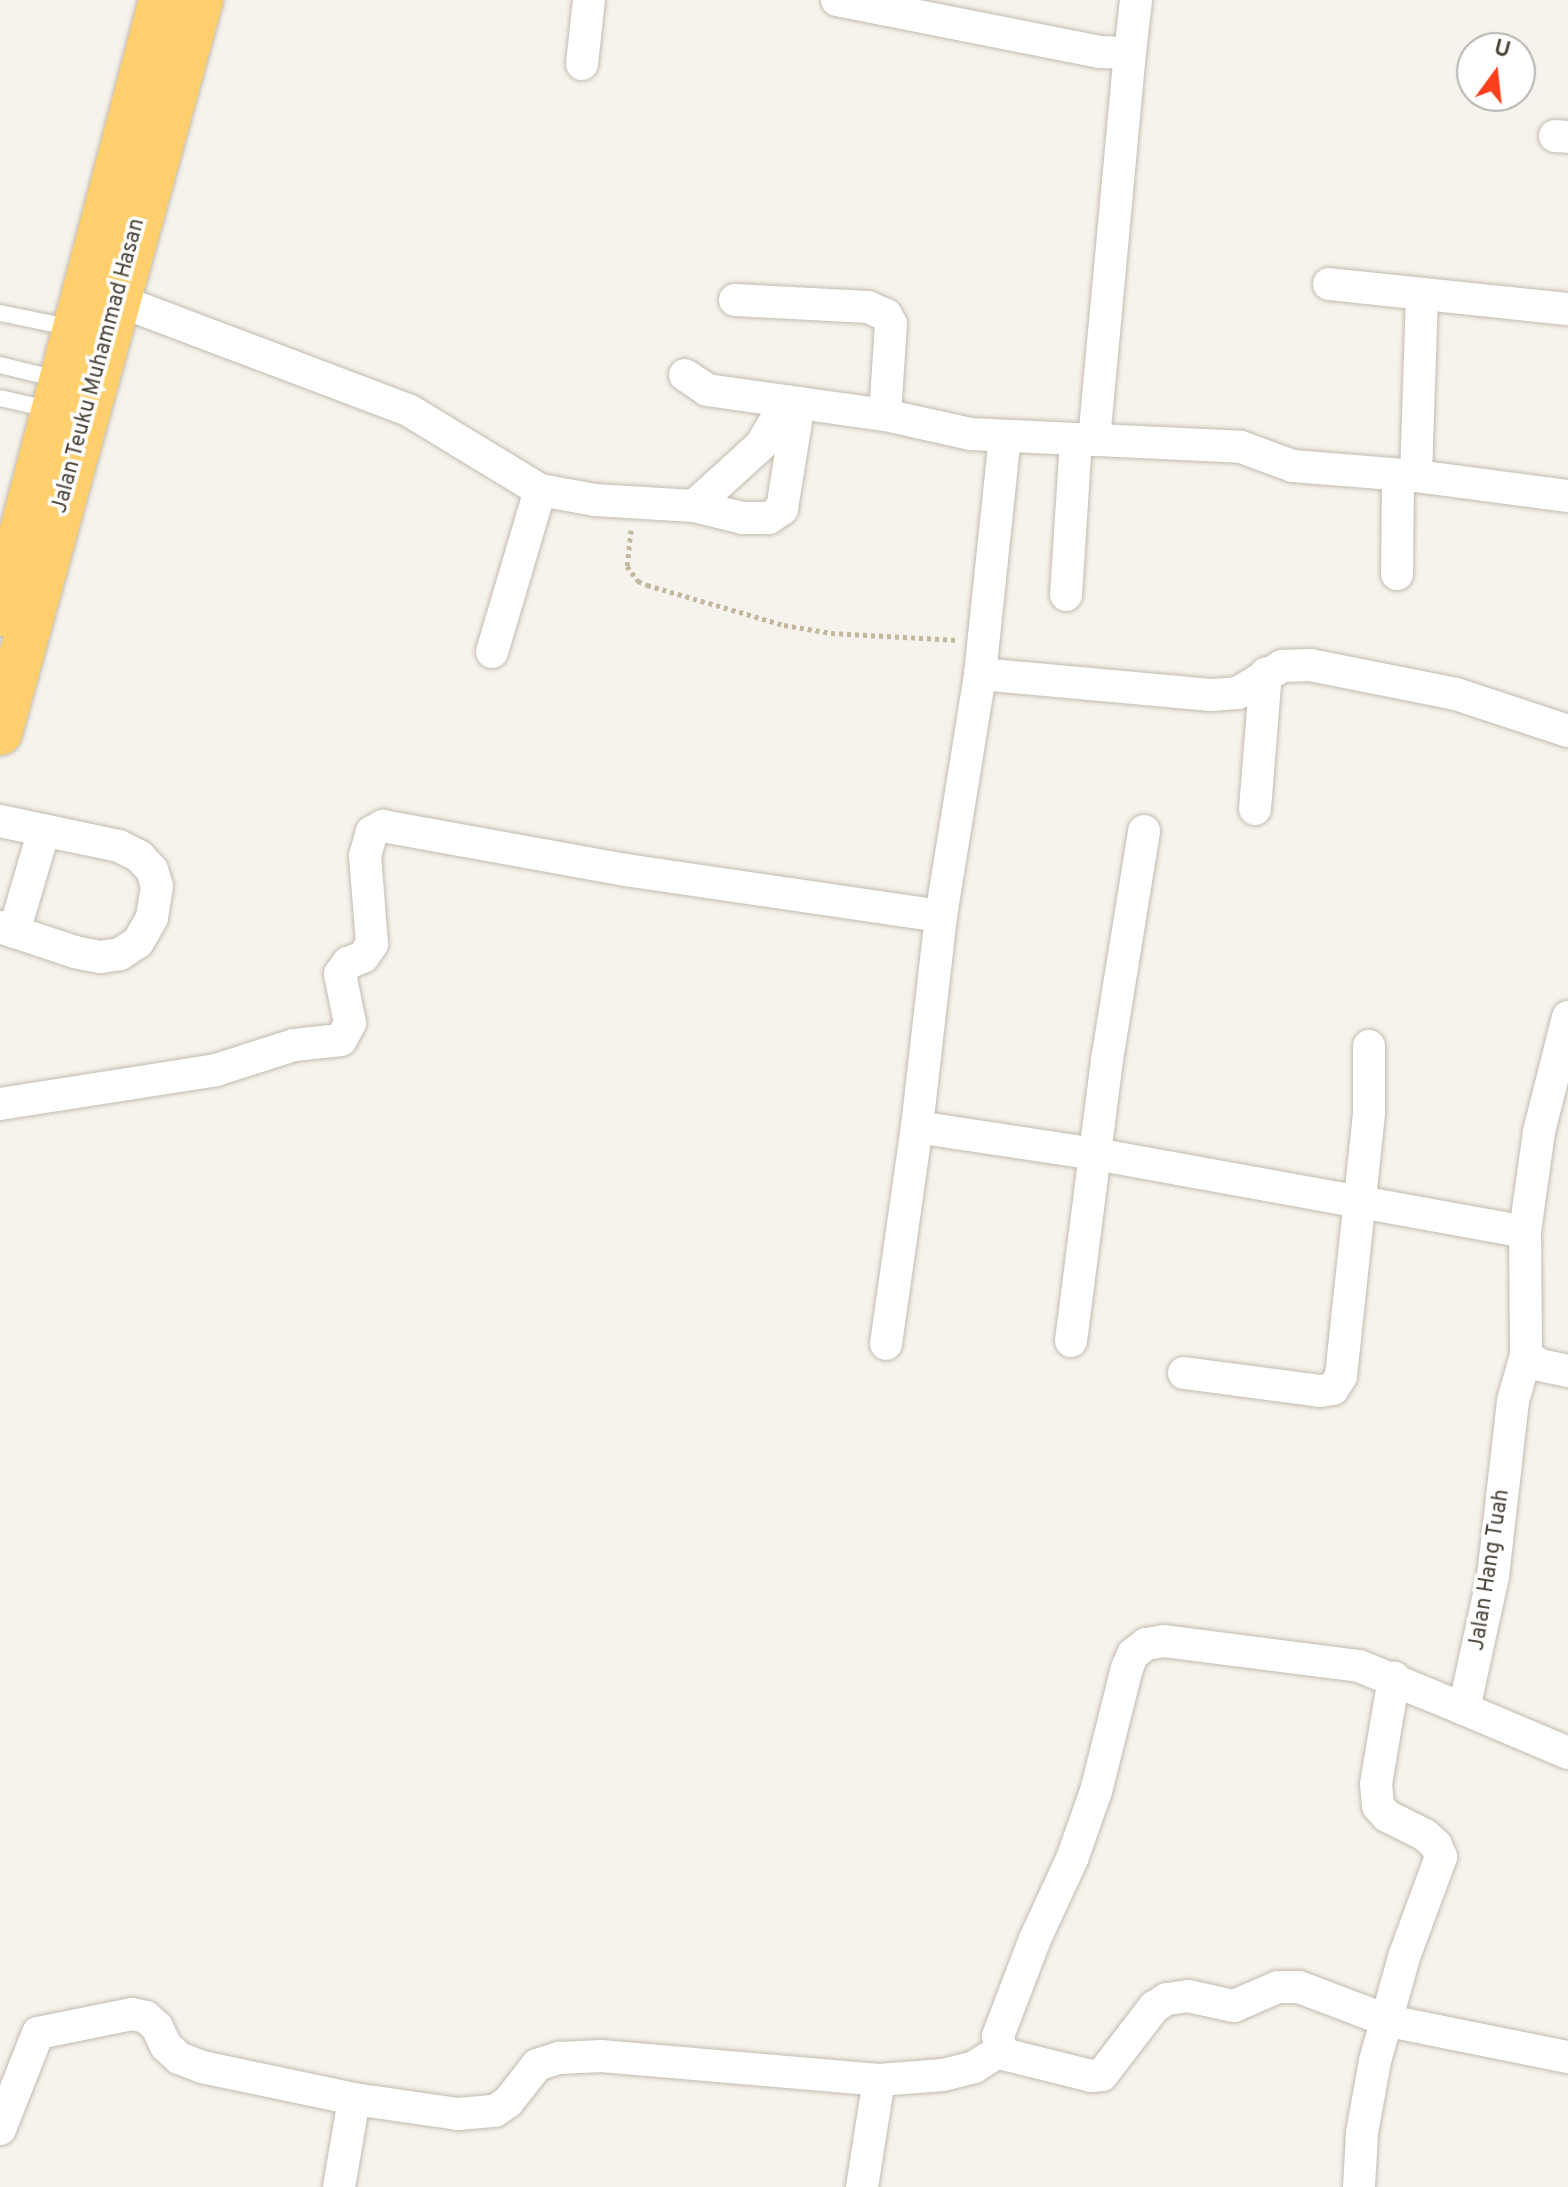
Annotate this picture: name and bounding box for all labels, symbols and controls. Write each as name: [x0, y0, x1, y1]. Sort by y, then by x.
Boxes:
north arrow: [1456, 32, 1536, 112]
text: U: [1491, 35, 1513, 65]
street label: Jalan Teuku Muhammad Hasan: [47, 215, 151, 517]
street label: Jalan Hang Tuah: [1464, 1487, 1516, 1653]

